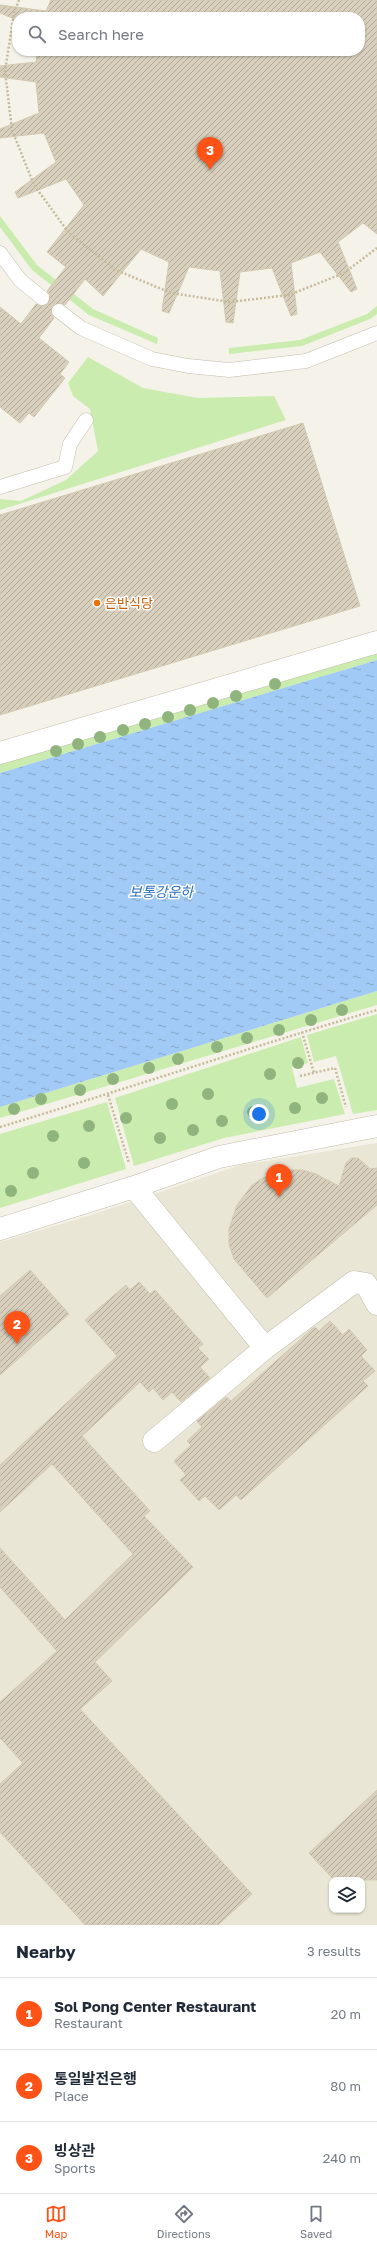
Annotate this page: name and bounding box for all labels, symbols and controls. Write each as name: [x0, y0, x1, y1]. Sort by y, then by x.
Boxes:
search box: [12, 12, 365, 56]
icon: search: [26, 23, 48, 45]
text: Search here: [58, 25, 144, 43]
pin: 3: [197, 137, 223, 170]
place label: 은반식당: [105, 595, 153, 611]
marker: 은반식당: [92, 598, 102, 608]
water label: 보통강운하: [129, 883, 195, 900]
your location: [249, 1104, 269, 1124]
pin: 1: [266, 1164, 292, 1197]
pin: 2: [4, 1311, 30, 1344]
map controls: [329, 1877, 365, 1913]
button: layers: [329, 1877, 365, 1913]
text: Nearby: [16, 1941, 76, 1962]
text: 3 results: [307, 1943, 361, 1959]
text: Sol Pong Center Restaurant: [54, 1997, 256, 2015]
text: 1: [26, 2006, 32, 2022]
text: 20 m: [331, 2006, 361, 2022]
text: Restaurant: [54, 2015, 123, 2031]
text: 통일발전은행: [54, 2069, 137, 2087]
text: 2: [25, 2078, 33, 2094]
text: 80 m: [330, 2078, 361, 2094]
text: Place: [54, 2088, 89, 2104]
text: 빙상관: [54, 2141, 95, 2159]
text: 3: [25, 2150, 33, 2166]
text: 240 m: [323, 2150, 361, 2166]
text: Sports: [54, 2160, 96, 2176]
tab: Map: [45, 2203, 67, 2240]
tab: Directions: [157, 2203, 211, 2240]
tab: Saved: [300, 2203, 332, 2240]

